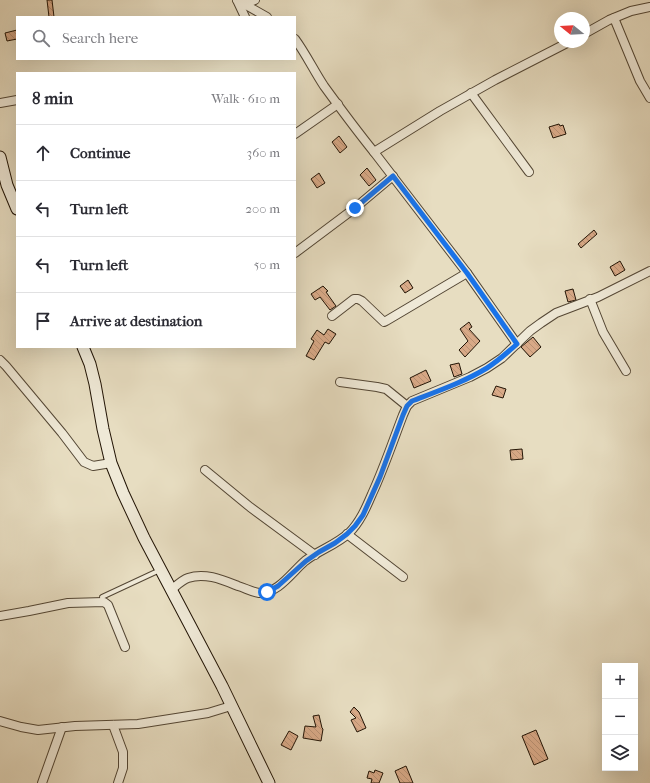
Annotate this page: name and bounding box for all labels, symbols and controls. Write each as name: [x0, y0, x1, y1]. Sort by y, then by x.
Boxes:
north arrow: [554, 12, 590, 48]
search box: [16, 16, 296, 60]
icon: search: [30, 27, 52, 49]
text: Search here: [62, 29, 138, 47]
text: 8 min: [32, 88, 73, 108]
text: Walk · 610 m: [211, 91, 280, 106]
icon: ahead: [32, 142, 54, 164]
text: Continue: [70, 144, 130, 162]
text: 360 m: [247, 145, 280, 160]
icon: left: [32, 198, 54, 220]
route end: [346, 199, 364, 217]
text: Turn left: [70, 200, 128, 218]
text: 200 m: [245, 201, 280, 216]
icon: left: [32, 254, 54, 276]
text: Turn left: [70, 256, 128, 274]
text: 50 m: [254, 257, 280, 272]
icon: arrive: [32, 310, 54, 332]
text: Arrive at destination: [70, 312, 202, 330]
route start: [258, 583, 276, 601]
map controls: [602, 663, 638, 771]
button: +: [602, 663, 638, 699]
button: −: [602, 699, 638, 735]
button: layers: [602, 735, 638, 771]

